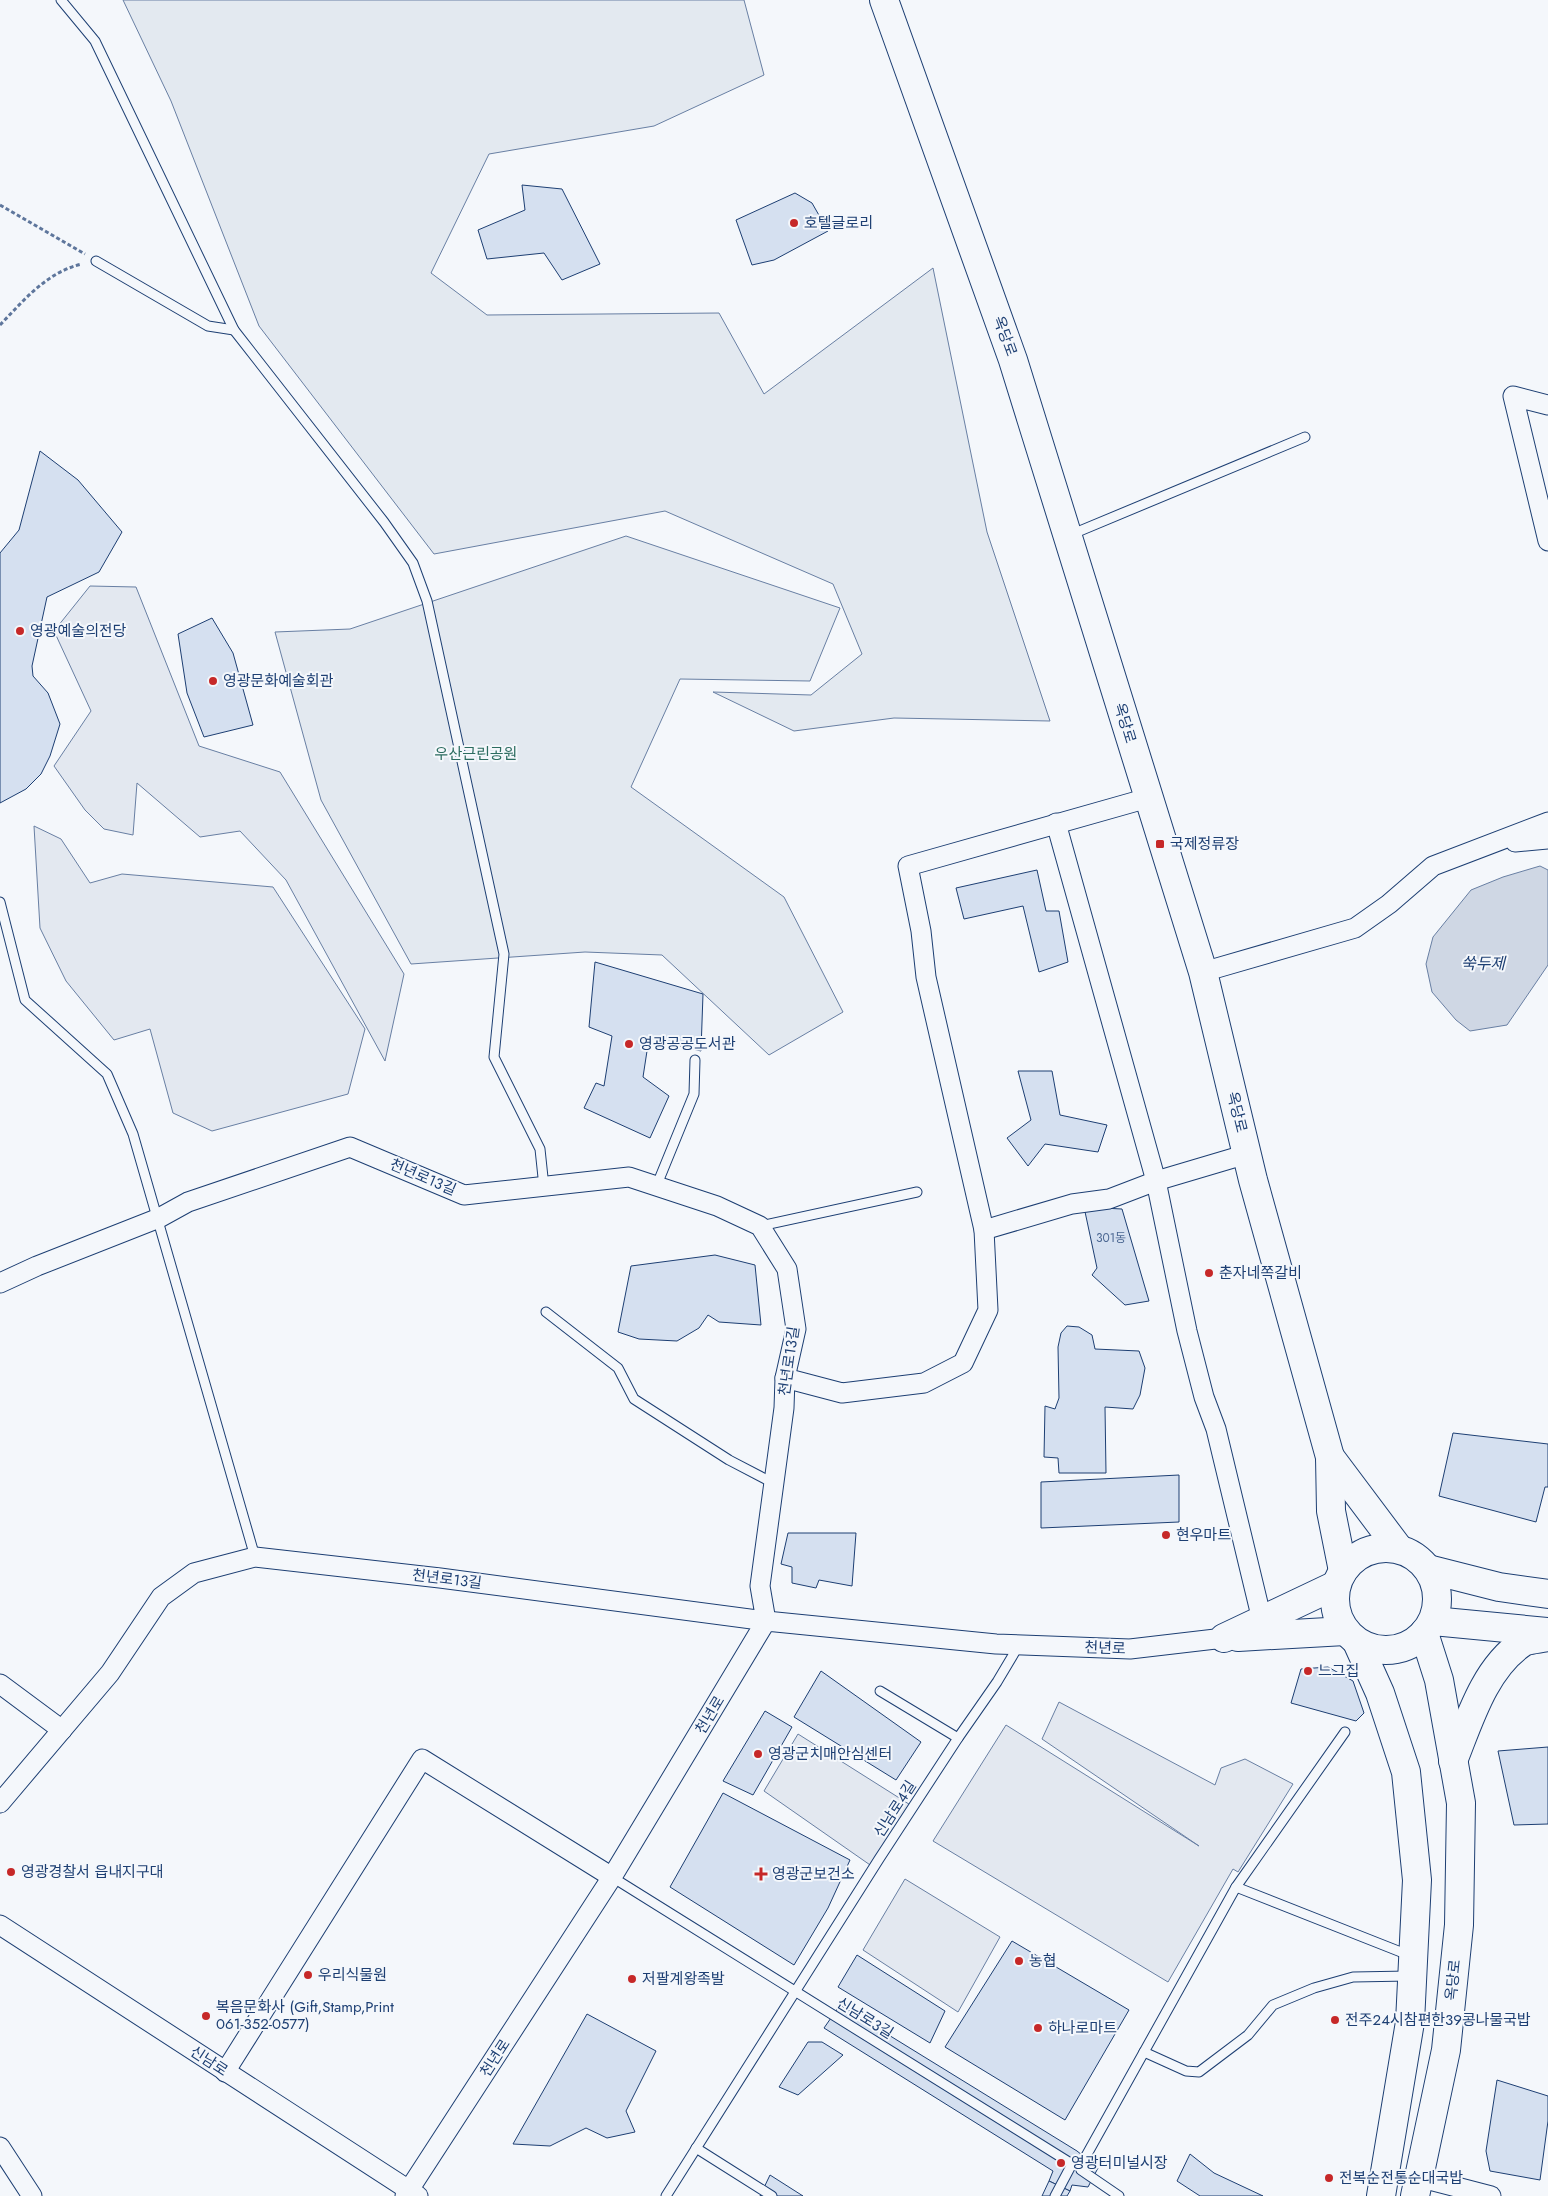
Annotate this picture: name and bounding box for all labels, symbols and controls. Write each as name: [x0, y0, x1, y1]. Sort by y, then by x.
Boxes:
place label: 호텔글로리: [804, 212, 873, 234]
marker: 호텔글로리: [788, 217, 800, 229]
street label: 옥당로: [988, 313, 1022, 359]
place label: 영광예술의전당: [30, 620, 127, 642]
marker: 영광예술의전당: [14, 625, 26, 637]
place label: 영광문화예술회관: [223, 670, 334, 692]
marker: 영광문화예술회관: [207, 675, 219, 687]
street label: 옥당로: [1108, 700, 1142, 746]
park label: 우산근린공원: [435, 743, 517, 765]
place label: 국제정류장: [1170, 833, 1239, 855]
marker: 국제정류장: [1154, 838, 1166, 850]
water label: 쑥두제: [1461, 952, 1507, 975]
place label: 영광공공도서관: [639, 1033, 736, 1055]
marker: 영광공공도서관: [623, 1038, 635, 1050]
street label: 옥당로: [1221, 1089, 1253, 1135]
street label: 천년로13길: [386, 1153, 460, 1201]
house number: 301동: [1096, 1229, 1126, 1247]
place label: 춘자네쪽갈비: [1219, 1262, 1302, 1284]
marker: 춘자네쪽갈비: [1203, 1267, 1215, 1279]
street label: 천년로13길: [773, 1325, 805, 1397]
place label: 현우마트: [1176, 1524, 1231, 1546]
marker: 현우마트: [1160, 1529, 1172, 1541]
street label: 천년로13길: [411, 1564, 483, 1594]
street label: 천년로: [1084, 1636, 1126, 1660]
place label: 느그집: [1318, 1660, 1359, 1682]
marker: 느그집: [1302, 1665, 1314, 1677]
street label: 천년로: [690, 1692, 730, 1738]
place label: 영광군치매안심센터: [768, 1743, 892, 1765]
marker: 영광군치매안심센터: [752, 1748, 764, 1760]
street label: 신남로4길: [868, 1776, 922, 1842]
place label: 영광경찰서 읍내지구대: [21, 1861, 164, 1883]
place label: 영광군보건소: [772, 1863, 855, 1885]
marker: 영광경찰서 읍내지구대: [5, 1866, 17, 1878]
marker: 영광군보건소: [754, 1867, 768, 1881]
place label: 농협: [1029, 1950, 1057, 1972]
marker: 농협: [1013, 1955, 1025, 1967]
street label: 옥당로: [1440, 1958, 1466, 2002]
place label: 우리식물원: [318, 1964, 387, 1986]
place label: 저팔계왕족발: [642, 1968, 725, 1990]
marker: 우리식물원: [302, 1969, 314, 1981]
marker: 저팔계왕족발: [626, 1973, 638, 1985]
street label: 신남로3길: [832, 1992, 898, 2044]
place label: 복음문화사 (Gift,Stamp,Print 061-352-0577): [216, 1996, 394, 2035]
place label: 전주24시참편한39콩나물국밥: [1345, 2009, 1531, 2031]
marker: 복음문화사 (Gift,Stamp,Print 061-352-0577): [200, 2010, 212, 2022]
marker: 전주24시참편한39콩나물국밥: [1329, 2014, 1341, 2026]
place label: 하나로마트: [1048, 2017, 1117, 2039]
marker: 하나로마트: [1032, 2022, 1044, 2034]
street label: 천년로: [474, 2035, 516, 2081]
street label: 신남로: [186, 2040, 232, 2082]
place label: 영광터미널시장: [1071, 2152, 1168, 2174]
marker: 영광터미널시장: [1055, 2157, 1067, 2169]
place label: 전복순전통순대국밥: [1339, 2167, 1463, 2189]
marker: 전복순전통순대국밥: [1323, 2172, 1335, 2184]

